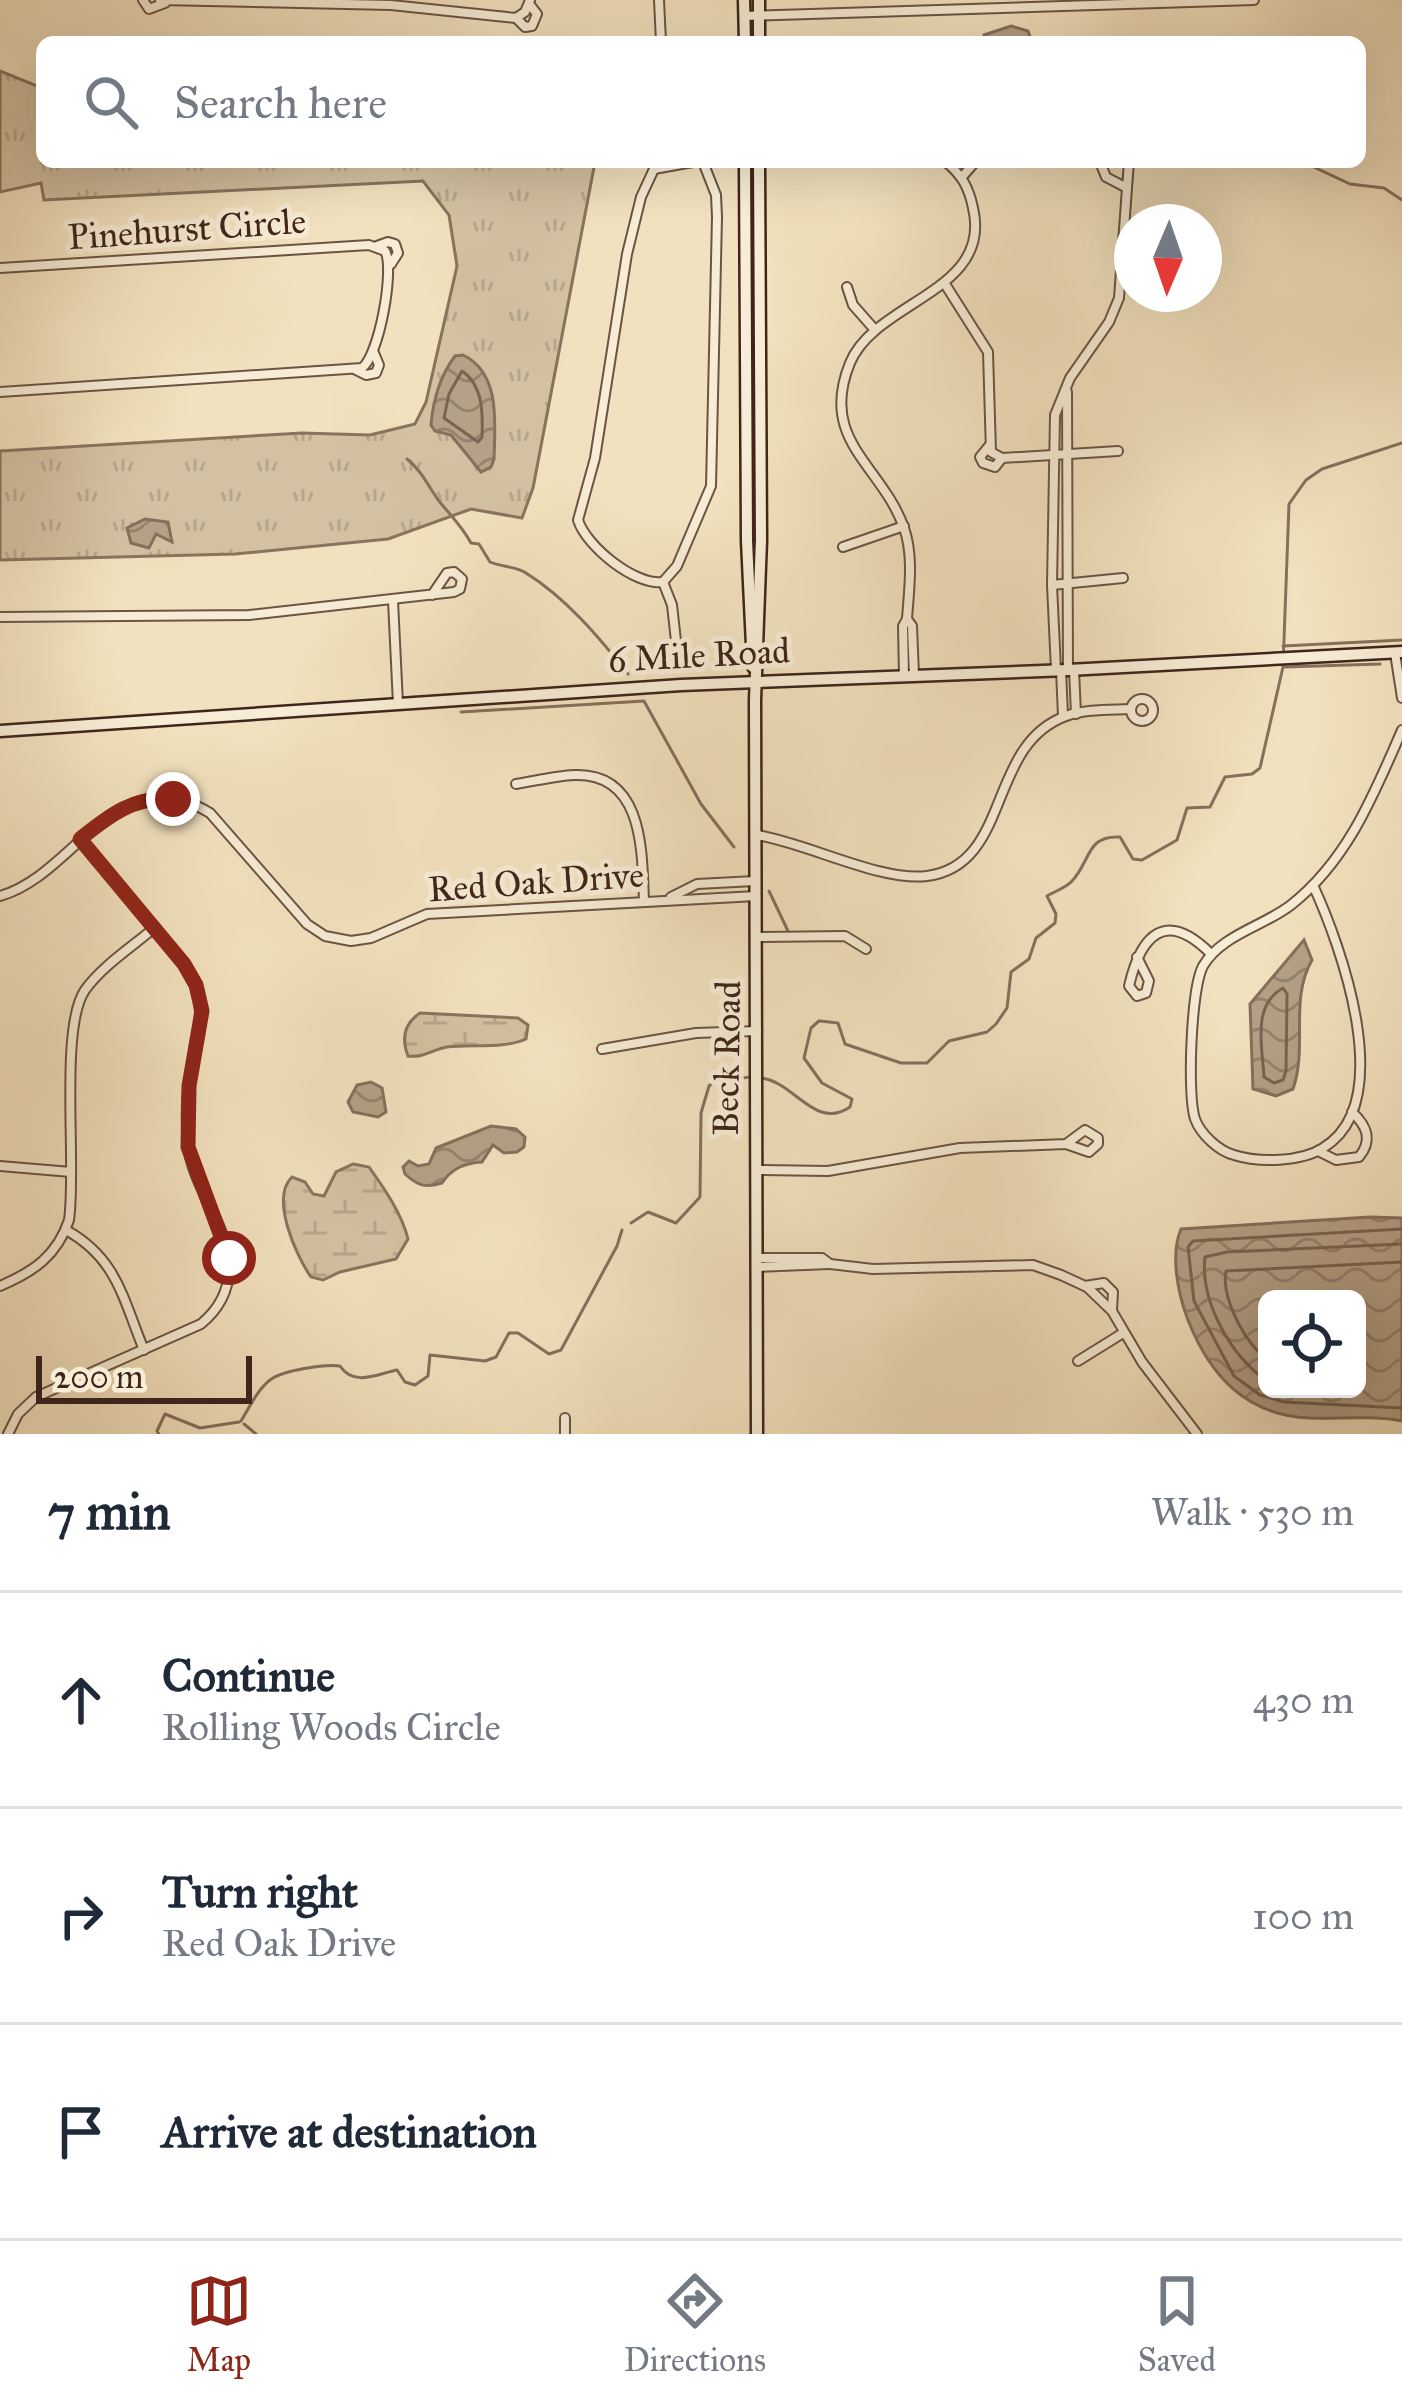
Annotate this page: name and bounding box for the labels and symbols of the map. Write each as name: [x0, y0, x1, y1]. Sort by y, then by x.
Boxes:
street label: Pinehurst Circle: [66, 199, 308, 259]
north arrow: [1114, 204, 1222, 312]
street label: 6 Mile Road: [607, 628, 791, 682]
route end: [146, 772, 200, 826]
street label: Red Oak Drive: [427, 853, 645, 911]
street label: Beck Road: [704, 980, 750, 1136]
route start: [202, 1231, 256, 1285]
scale bar: [36, 1350, 252, 1403]

